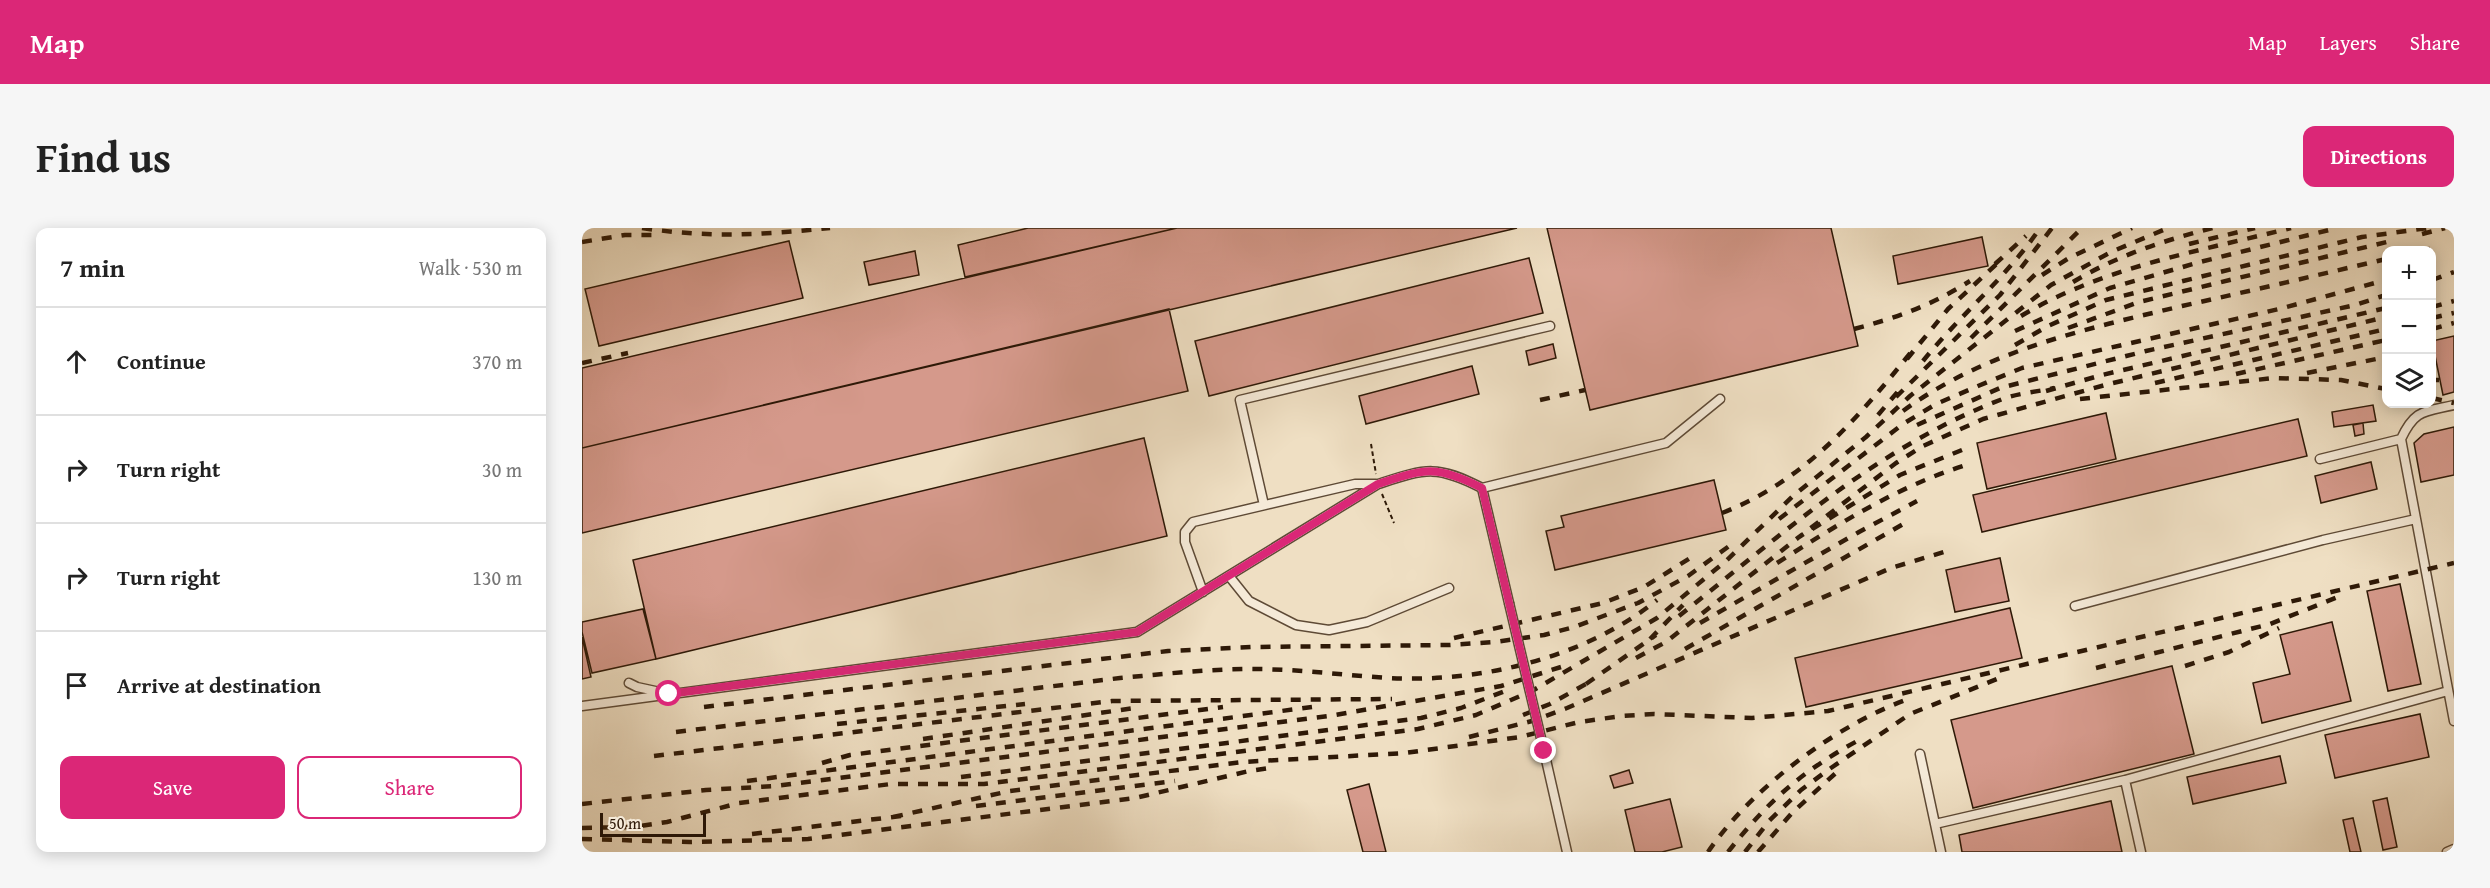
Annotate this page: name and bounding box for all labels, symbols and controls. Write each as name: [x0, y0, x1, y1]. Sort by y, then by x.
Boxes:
text: Map: [30, 22, 84, 63]
text: Map: [2248, 27, 2287, 58]
text: Layers: [2320, 27, 2377, 58]
text: Share: [2410, 27, 2460, 58]
text: Find us: [36, 126, 171, 187]
button: Directions: [2303, 126, 2454, 187]
map controls: [2382, 246, 2436, 408]
button: +: [2382, 246, 2436, 300]
text: 7 min: [60, 248, 125, 287]
text: Walk · 530 m: [419, 253, 522, 282]
button: −: [2382, 300, 2436, 354]
icon: ahead: [60, 345, 93, 378]
text: Continue: [117, 345, 206, 377]
text: 370 m: [472, 347, 522, 376]
button: layers: [2382, 354, 2436, 408]
icon: right: [60, 453, 93, 486]
text: Turn right: [117, 453, 220, 485]
text: 30 m: [482, 455, 522, 484]
icon: right: [60, 561, 93, 594]
text: Turn right: [117, 561, 220, 593]
text: 130 m: [472, 563, 522, 592]
icon: arrive: [60, 669, 93, 702]
text: Arrive at destination: [117, 669, 321, 701]
route start: [655, 680, 681, 706]
route end: [1530, 737, 1556, 763]
button: Save: [60, 756, 285, 819]
button: Share: [297, 756, 522, 819]
scale bar: [600, 810, 706, 838]
text: 50 m: [609, 811, 641, 835]

